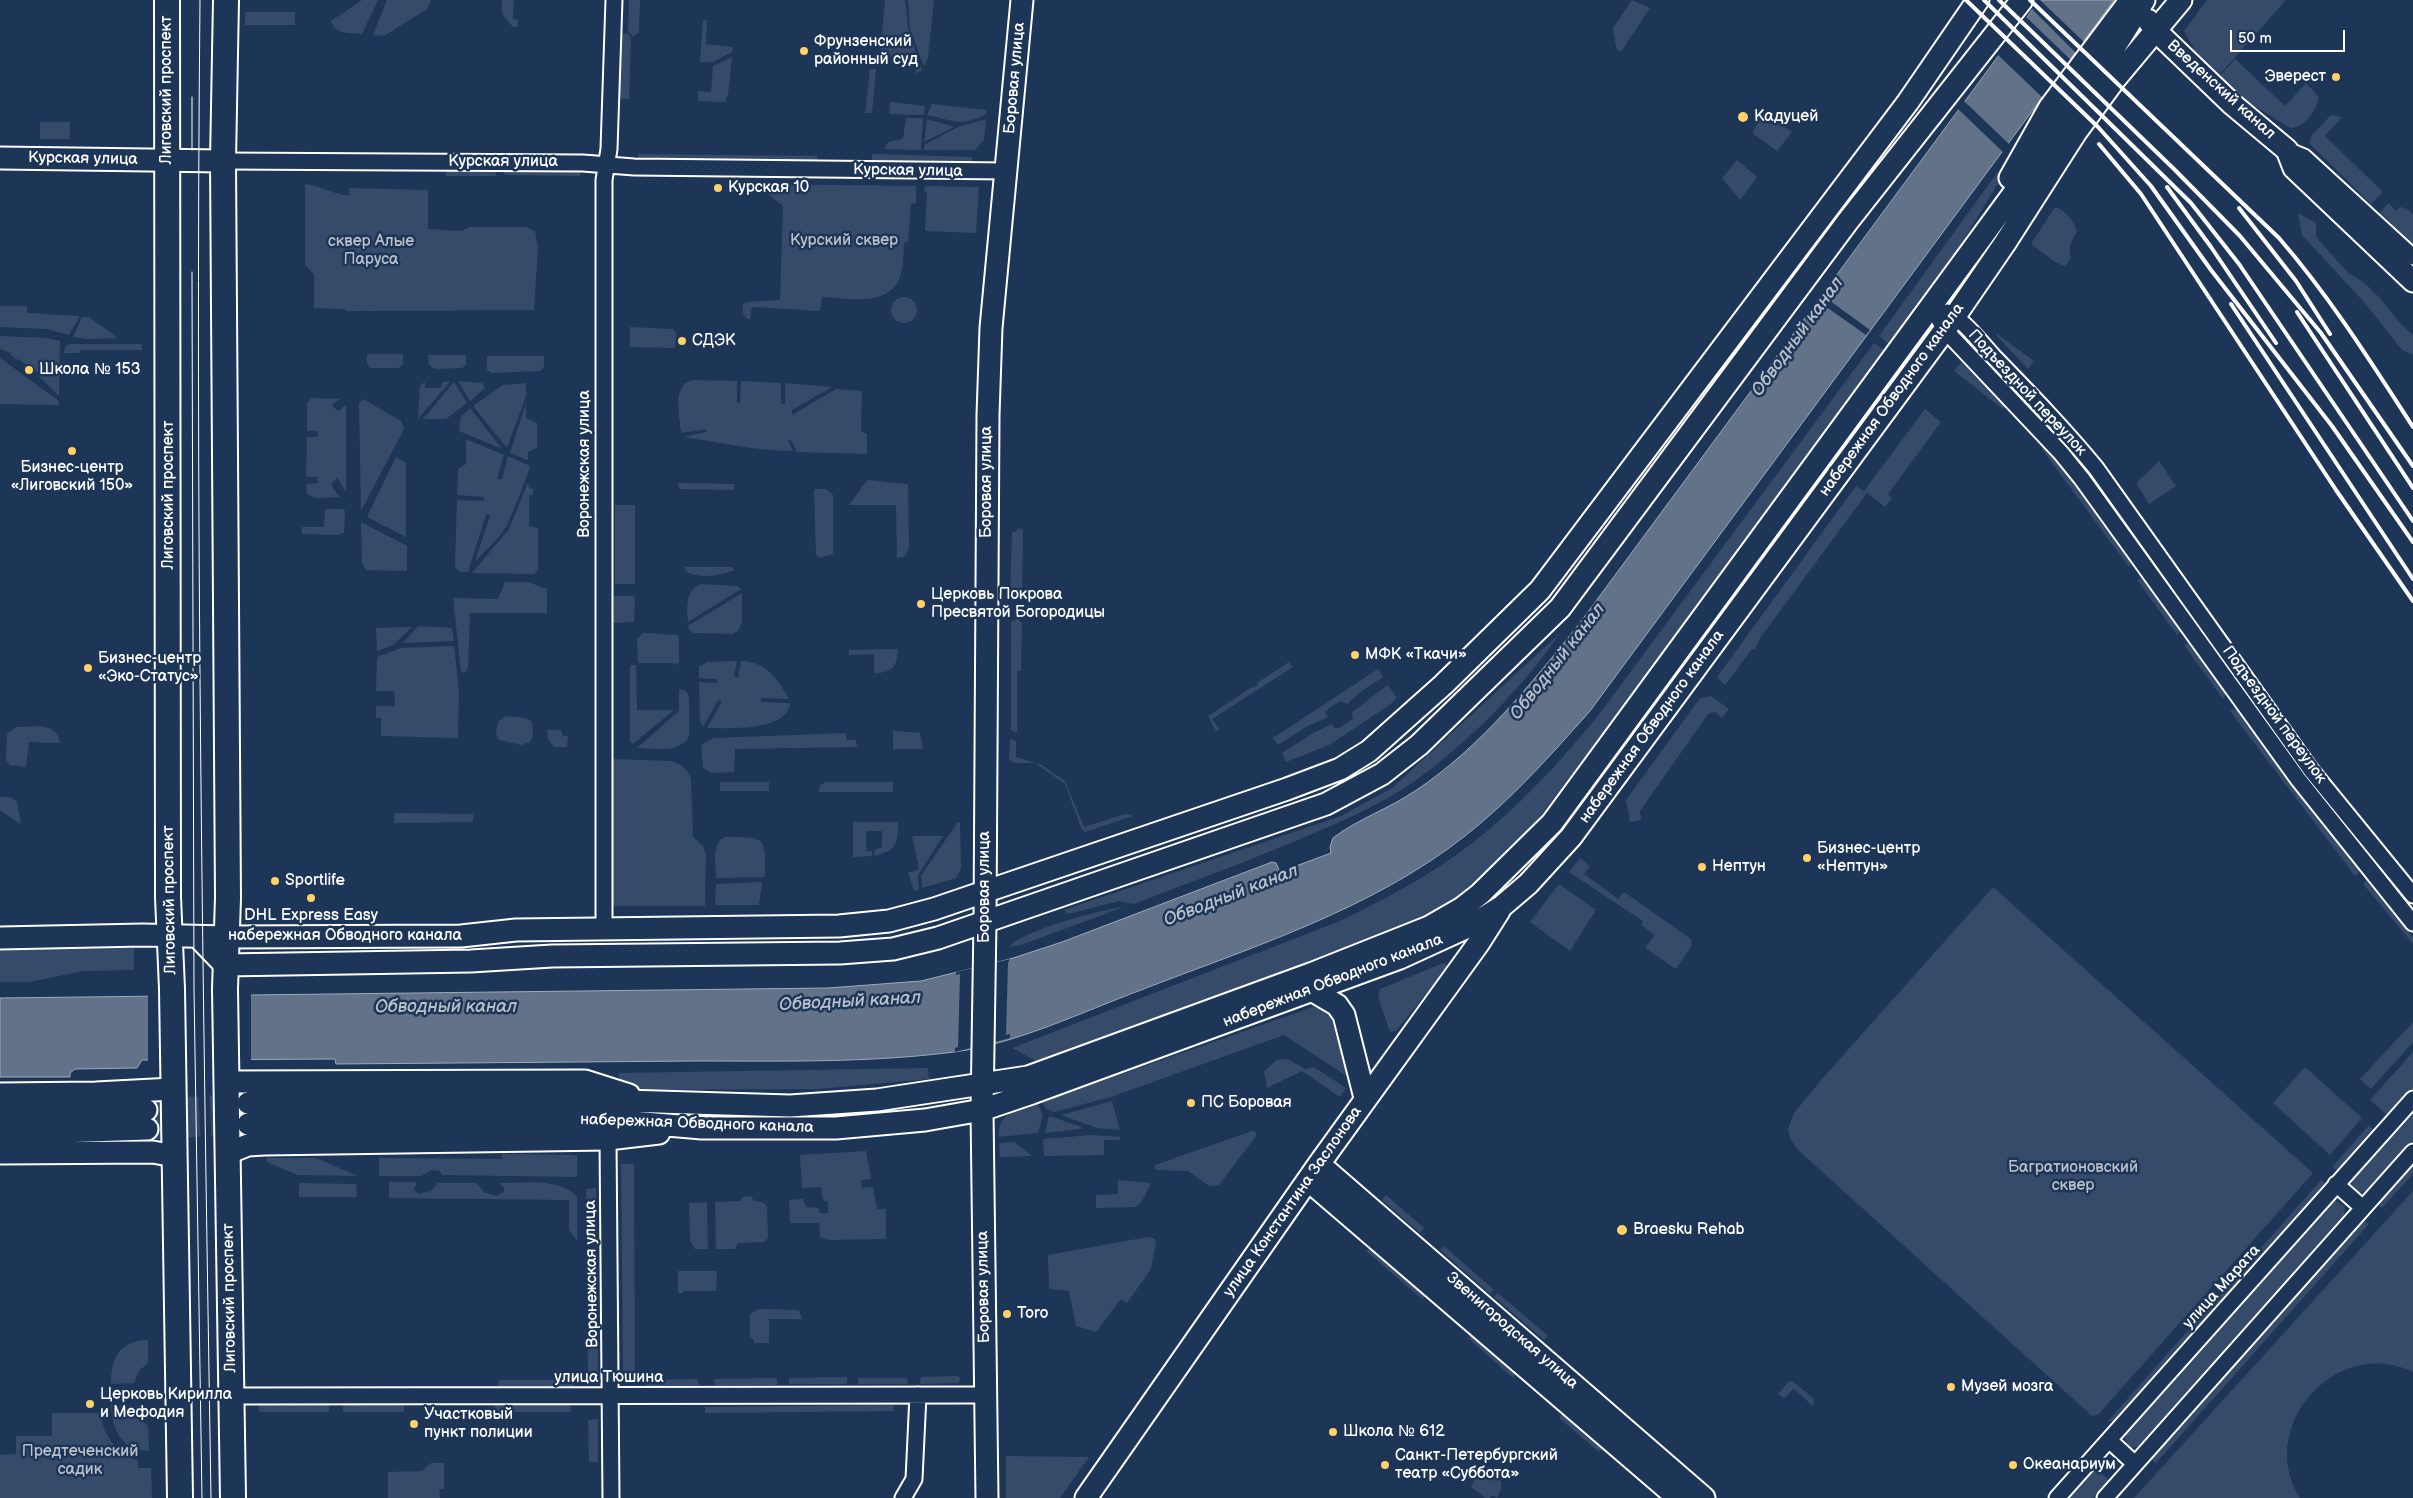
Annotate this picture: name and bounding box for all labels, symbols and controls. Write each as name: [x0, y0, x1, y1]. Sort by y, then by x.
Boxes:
street label: Лиговский проспект: [157, 15, 177, 165]
scale bar: [2233, 20, 2348, 52]
street label: Боровая улица: [1001, 21, 1029, 135]
text: 50 m: [2238, 29, 2272, 48]
place label: Фрунзенский районный суд: [814, 32, 918, 70]
street label: Введенский канал: [2163, 36, 2279, 144]
marker: Фрунзенский районный суд: [798, 45, 810, 57]
place label: Эверест: [2265, 67, 2326, 87]
marker: Эверест: [2330, 71, 2342, 83]
place label: Кадуцей: [1754, 107, 1818, 127]
marker: Кадуцей: [1736, 110, 1750, 124]
street label: Курская улица: [28, 148, 138, 170]
street label: Курская улица: [448, 152, 558, 172]
street label: Курская улица: [853, 160, 963, 182]
place label: Курская 10: [728, 178, 809, 198]
marker: Курская 10: [712, 182, 724, 194]
park label: Курский сквер: [790, 231, 898, 251]
park label: сквер Алые Паруса: [328, 232, 414, 270]
water label: Обводный канал: [1747, 273, 1849, 401]
street label: набережная Обводного канала: [1815, 300, 1969, 500]
street label: Подъездной переулок: [1964, 326, 2090, 460]
place label: СДЭК: [692, 331, 735, 351]
marker: СДЭК: [676, 335, 688, 347]
place label: Школа № 153: [39, 360, 140, 380]
marker: Школа № 153: [23, 364, 35, 376]
street label: Воронежская улица: [575, 390, 595, 538]
street label: Лиговский проспект: [159, 420, 179, 570]
street label: Боровая улица: [977, 426, 997, 538]
marker: Бизнес-центр «Лиговский 150»: [66, 445, 78, 457]
place label: Бизнес-центр «Лиговский 150»: [11, 458, 133, 496]
place label: Церковь Покрова Пресвятой Богородицы: [931, 585, 1105, 623]
marker: Церковь Покрова Пресвятой Богородицы: [915, 598, 927, 610]
water label: Обводный канал: [1506, 599, 1610, 725]
street label: набережная Обводного канала: [1575, 627, 1729, 827]
street label: Подъездной переулок: [2218, 643, 2330, 787]
place label: МФК «Ткачи»: [1365, 645, 1467, 665]
place label: Бизнес-центр «Эко-Статус»: [98, 649, 201, 687]
marker: МФК «Ткачи»: [1349, 649, 1361, 661]
marker: Бизнес-центр «Эко-Статус»: [82, 662, 94, 674]
street label: Лиговский проспект: [159, 825, 181, 975]
street label: Боровая улица: [975, 831, 995, 943]
place label: Бизнес-центр «Нептун»: [1817, 839, 1920, 877]
marker: Бизнес-центр «Нептун»: [1801, 852, 1813, 864]
place label: Нептун: [1712, 857, 1766, 877]
water label: Обводный канал: [1161, 860, 1301, 932]
marker: Нептун: [1696, 861, 1708, 873]
place label: Sportlife: [285, 871, 345, 891]
marker: Sportlife: [269, 875, 281, 887]
marker: DHL Express Easy: [305, 892, 317, 904]
place label: DHL Express Easy: [244, 906, 378, 926]
street label: набережная Обводного канала: [228, 926, 462, 946]
street label: набережная Обводного канала: [1220, 930, 1446, 1032]
water label: Обводный канал: [778, 987, 922, 1017]
water label: Обводный канал: [375, 996, 517, 1018]
place label: ПС Боровая: [1201, 1093, 1292, 1113]
marker: ПС Боровая: [1185, 1097, 1197, 1109]
street label: улица Константина Заслонова: [1220, 1103, 1366, 1301]
street label: набережная Обводного канала: [580, 1110, 814, 1138]
park label: Багратионовский сквер: [2008, 1158, 2138, 1196]
street label: Воронежская улица: [581, 1200, 603, 1348]
place label: Braesku Rehab: [1633, 1220, 1745, 1240]
street label: Лиговский проспект: [219, 1223, 241, 1373]
marker: Braesku Rehab: [1615, 1223, 1629, 1237]
street label: Боровая улица: [973, 1231, 995, 1343]
street label: улица Марата: [2179, 1241, 2265, 1333]
street label: Звенигородская улица: [1442, 1268, 1582, 1394]
place label: Toro: [1017, 1304, 1049, 1324]
marker: Toro: [1001, 1308, 1013, 1320]
street label: улица Тюшина: [554, 1368, 664, 1388]
place label: Музей мозга: [1961, 1377, 2054, 1397]
marker: Музей мозга: [1945, 1381, 1957, 1393]
place label: Церковь Кирилла и Мефодия: [100, 1385, 232, 1423]
marker: Церковь Кирилла и Мефодия: [84, 1398, 96, 1410]
place label: Участковый пункт полиции: [424, 1405, 533, 1443]
marker: Участковый пункт полиции: [408, 1418, 420, 1430]
place label: Школа № 612: [1343, 1422, 1445, 1442]
marker: Школа № 612: [1327, 1426, 1339, 1438]
park label: Предтеченский садик: [22, 1442, 138, 1480]
place label: Санкт-Петербургский театр «Суббота»: [1395, 1446, 1558, 1484]
place label: Океанариум: [2023, 1455, 2116, 1475]
marker: Санкт-Петербургский театр «Суббота»: [1379, 1459, 1391, 1471]
marker: Океанариум: [2007, 1459, 2019, 1471]

